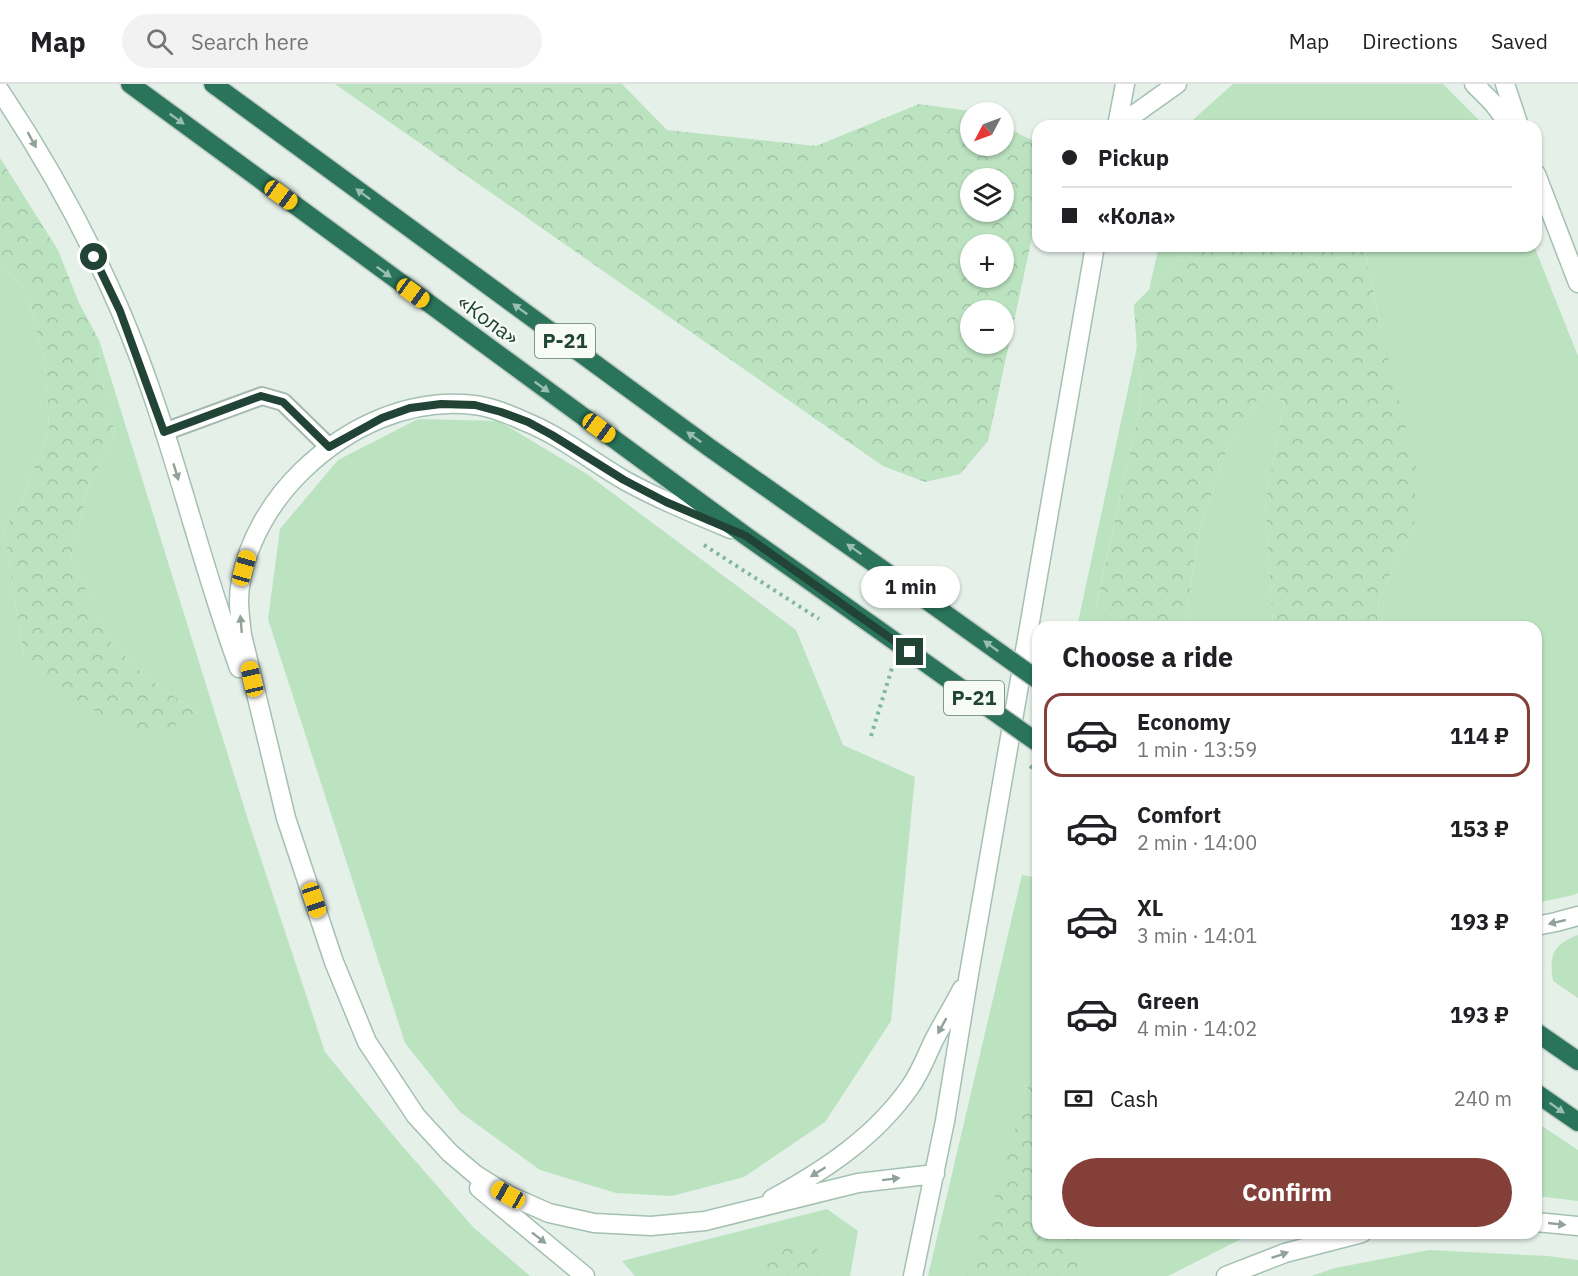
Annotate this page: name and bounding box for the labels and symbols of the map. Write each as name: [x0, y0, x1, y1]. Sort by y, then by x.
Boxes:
north arrow: [960, 102, 1014, 156]
one-way arrow: [169, 112, 184, 124]
one-way arrow: [26, 132, 37, 148]
car: [261, 177, 301, 213]
one-way arrow: [356, 188, 372, 200]
route start: [80, 243, 107, 270]
one-way arrow: [376, 266, 392, 278]
car: [393, 275, 433, 311]
street label: «Кола»: [452, 287, 525, 351]
one-way arrow: [513, 303, 529, 315]
road number: Р-21: [535, 324, 595, 358]
one-way arrow: [533, 381, 549, 393]
car: [579, 410, 619, 446]
one-way arrow: [687, 431, 703, 443]
one-way arrow: [172, 463, 181, 481]
one-way arrow: [846, 544, 862, 555]
car: [230, 548, 258, 588]
callout: 1 min: [860, 565, 960, 607]
one-way arrow: [236, 614, 246, 633]
route end: [896, 638, 923, 665]
one-way arrow: [983, 640, 999, 652]
car: [239, 659, 265, 699]
road number: Р-21: [944, 681, 1004, 715]
car: [300, 880, 328, 920]
one-way arrow: [1548, 917, 1566, 927]
one-way arrow: [937, 1018, 947, 1035]
one-way arrow: [1549, 1102, 1565, 1113]
one-way arrow: [810, 1166, 827, 1177]
one-way arrow: [882, 1174, 901, 1184]
car: [488, 1178, 528, 1212]
one-way arrow: [1548, 1219, 1567, 1229]
one-way arrow: [531, 1231, 547, 1244]
one-way arrow: [1271, 1249, 1289, 1259]

